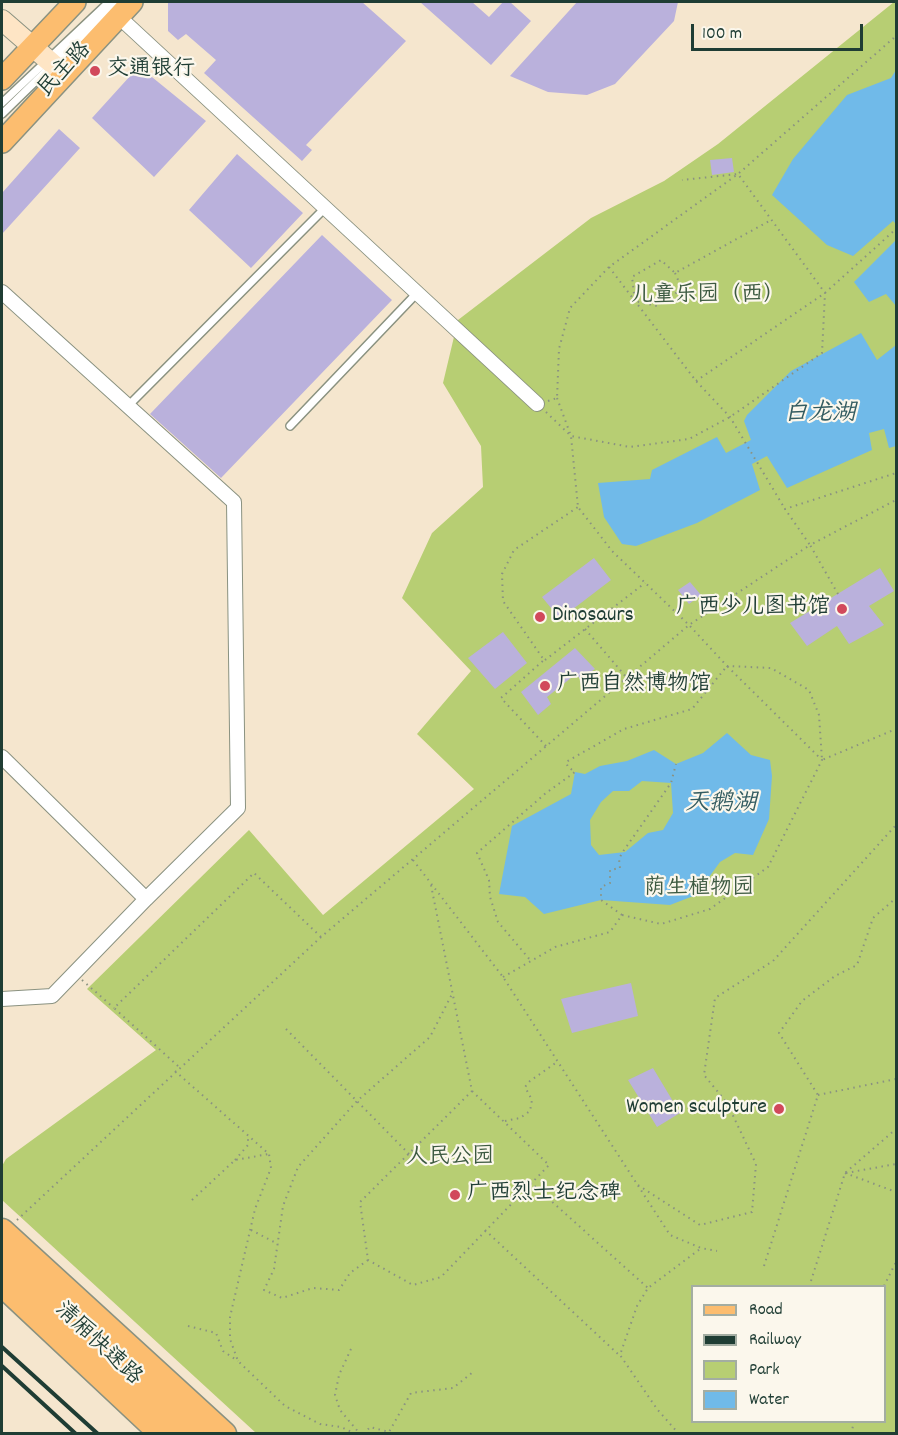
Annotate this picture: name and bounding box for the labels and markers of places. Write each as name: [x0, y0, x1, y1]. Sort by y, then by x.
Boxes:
place label: 交通银行: [107, 58, 195, 84]
marker: 交通银行: [88, 64, 102, 78]
place label: 广西少儿图书馆: [676, 596, 830, 622]
marker: 广西少儿图书馆: [835, 602, 849, 616]
place label: Dinosaurs: [552, 604, 634, 630]
marker: Dinosaurs: [533, 610, 547, 624]
place label: 广西自然博物馆: [557, 673, 711, 699]
marker: 广西自然博物馆: [538, 679, 552, 693]
place label: Women sculpture: [626, 1096, 767, 1122]
marker: Women sculpture: [772, 1102, 786, 1116]
place label: 广西烈士纪念碑: [467, 1182, 621, 1208]
marker: 广西烈士纪念碑: [448, 1188, 462, 1202]

